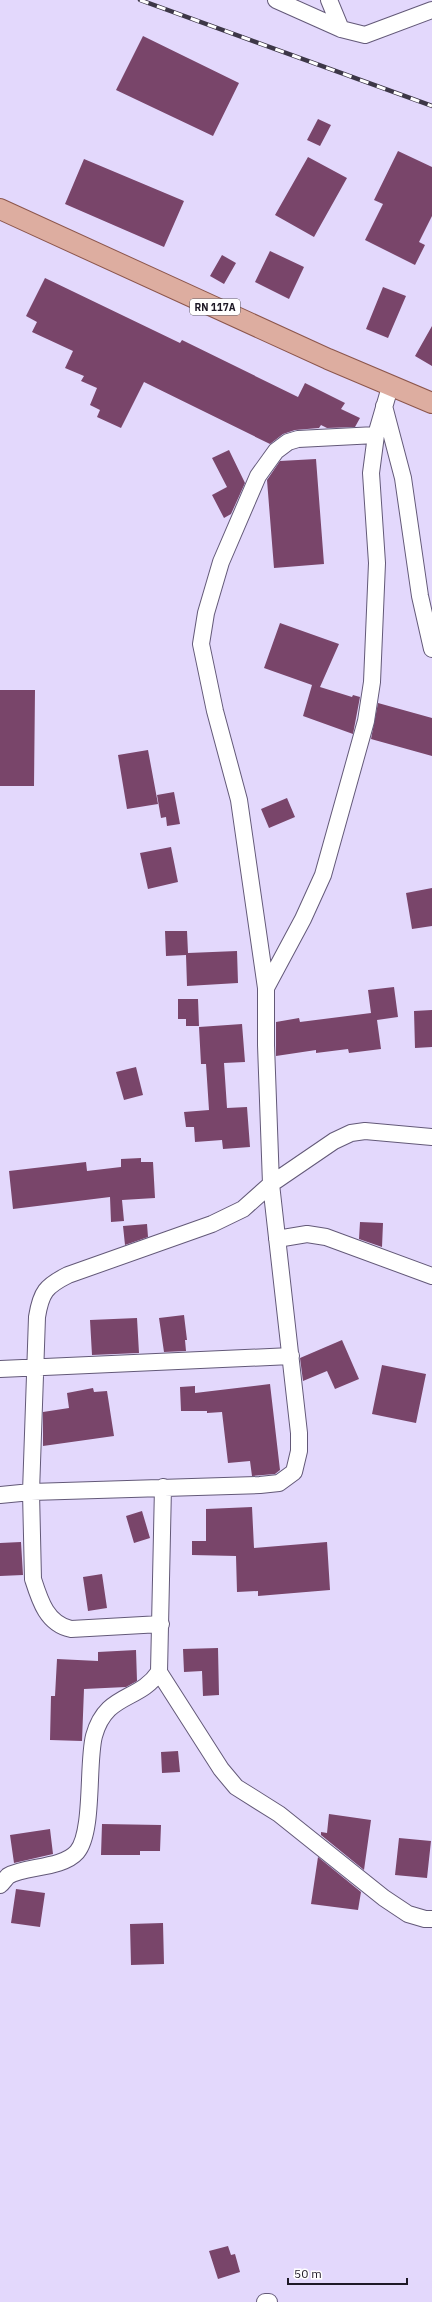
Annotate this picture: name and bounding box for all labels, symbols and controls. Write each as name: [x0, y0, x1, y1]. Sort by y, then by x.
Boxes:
road number: RN 117A: [190, 299, 240, 315]
scale bar: [288, 2260, 407, 2286]
text: 50 m: [294, 2266, 322, 2281]

